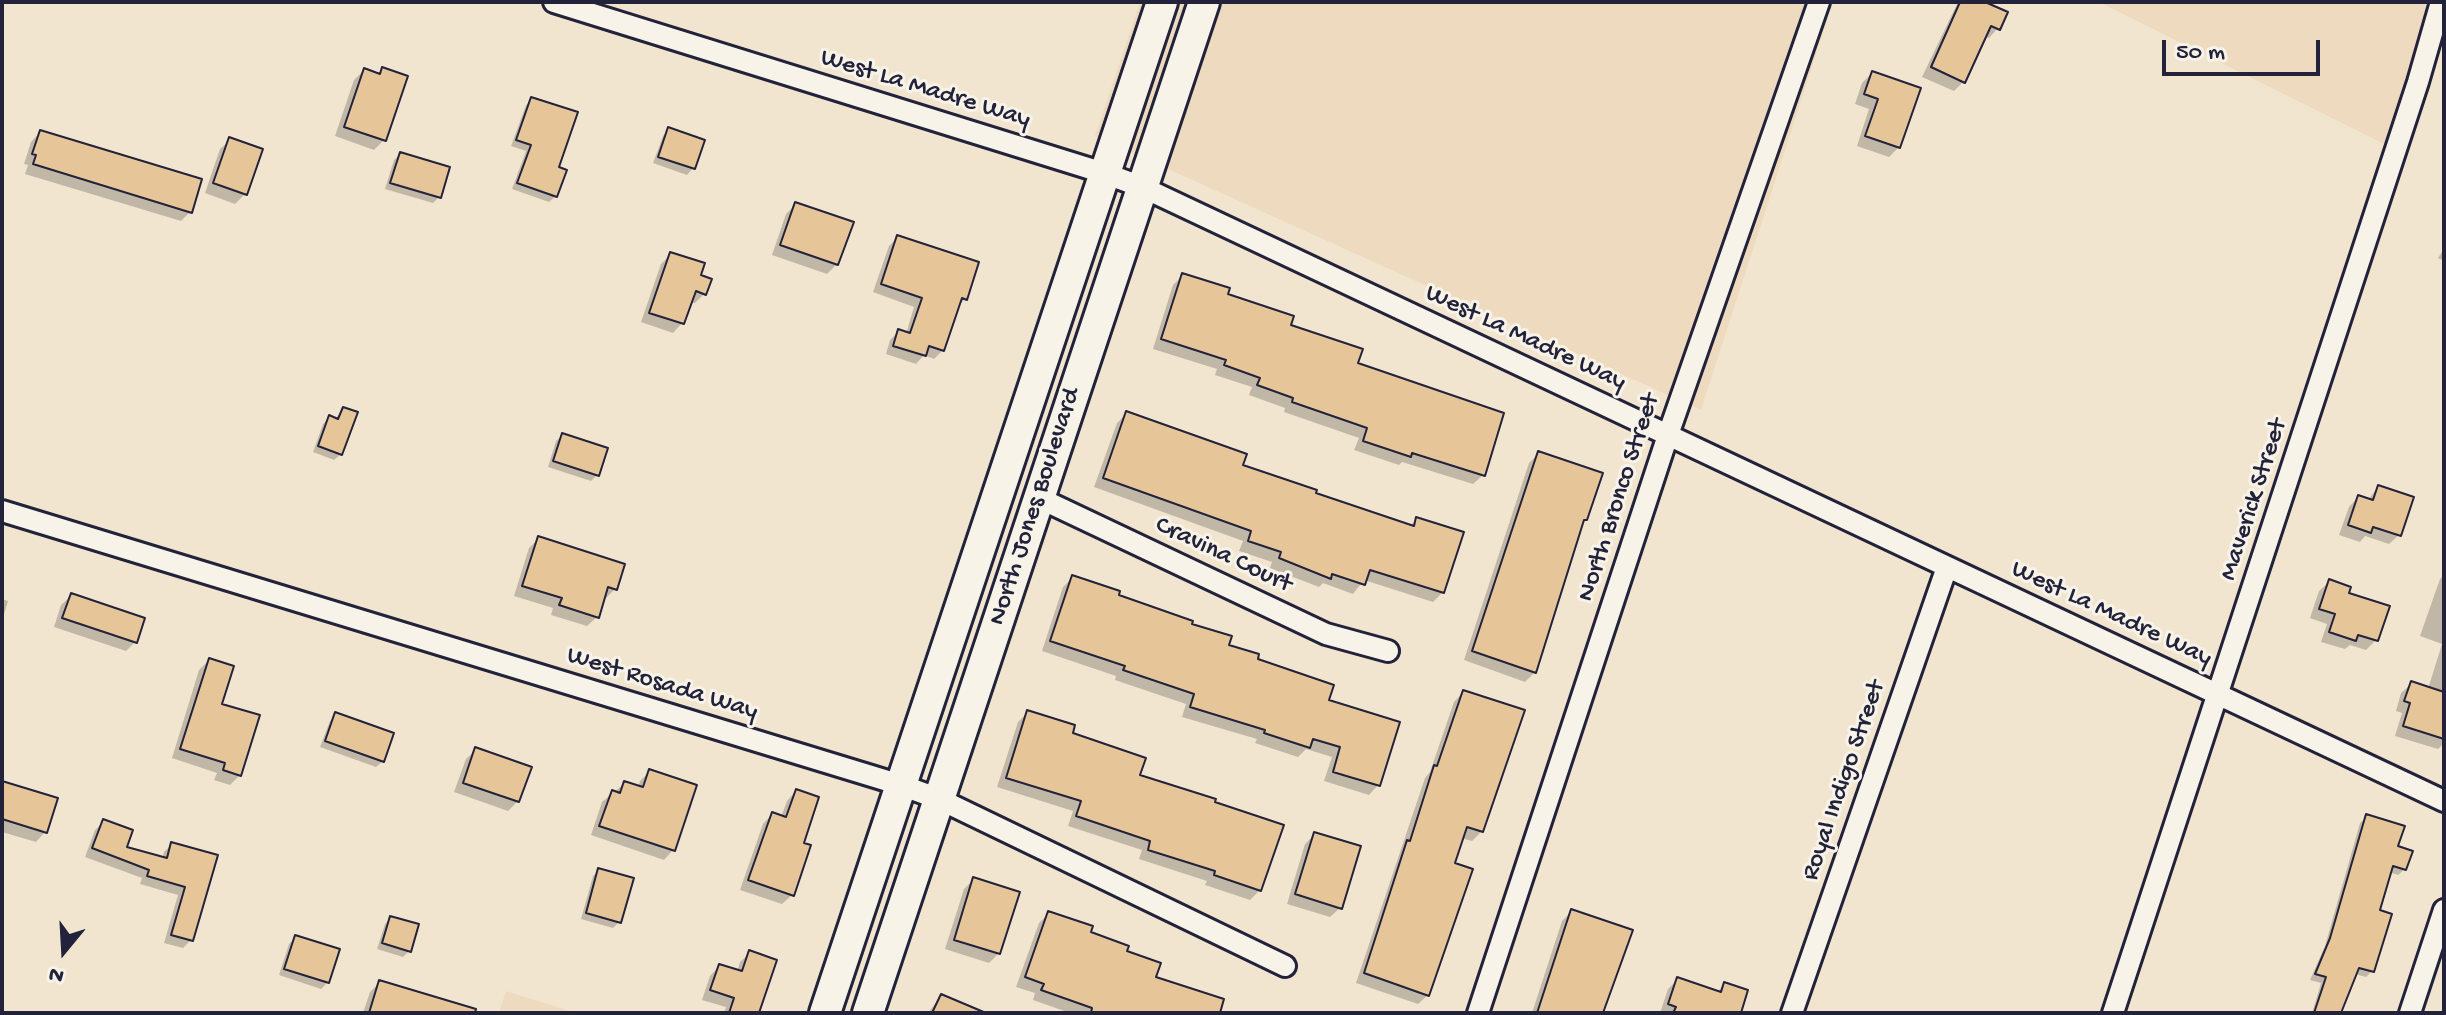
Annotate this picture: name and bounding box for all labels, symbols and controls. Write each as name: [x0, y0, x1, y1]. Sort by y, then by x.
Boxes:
scale bar: [2166, 24, 2324, 74]
text: 50 m: [2176, 39, 2225, 68]
street label: West La Madre Way: [816, 43, 1034, 137]
street label: West La Madre Way: [1420, 279, 1630, 399]
street label: North Jones Boulevard: [983, 384, 1089, 630]
street label: North Bronco Street: [1572, 390, 1668, 606]
street label: Maverick Street: [2214, 415, 2296, 585]
street label: Cravina Court: [1150, 511, 1296, 601]
street label: West La Madre Way: [2006, 555, 2216, 675]
street label: West Rosada Way: [563, 641, 761, 729]
street label: Royal Indigo Street: [1796, 677, 1894, 885]
north arrow: [24, 911, 104, 991]
text: N: [46, 959, 67, 988]

